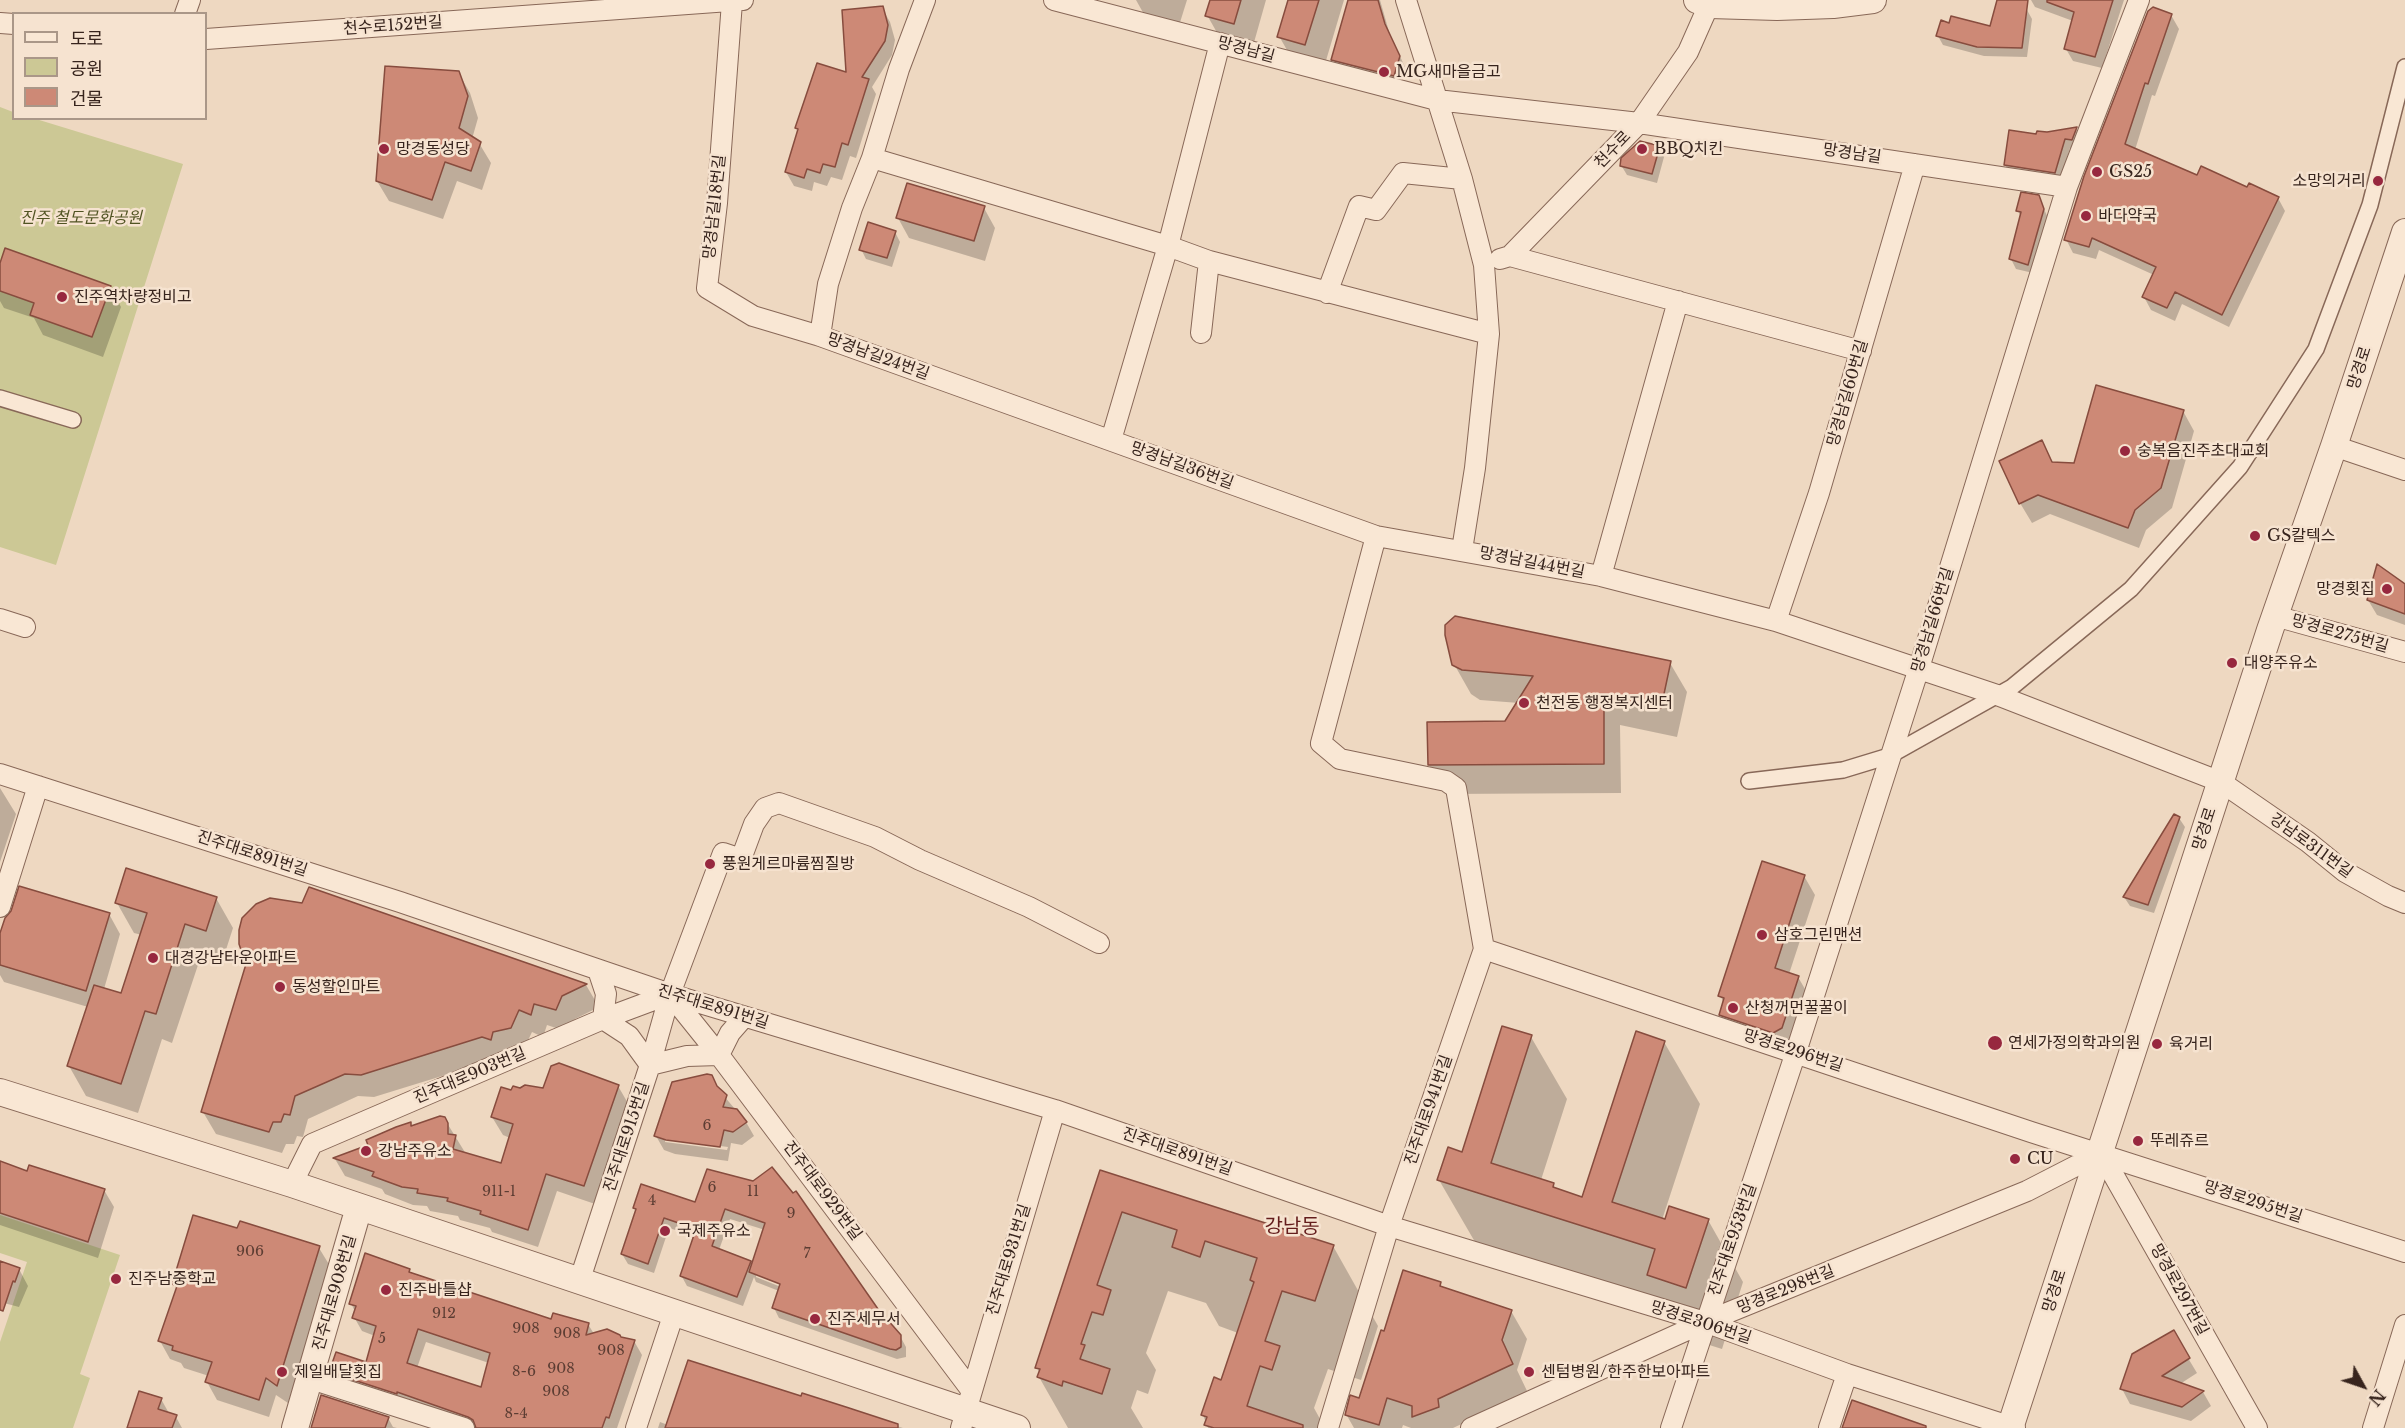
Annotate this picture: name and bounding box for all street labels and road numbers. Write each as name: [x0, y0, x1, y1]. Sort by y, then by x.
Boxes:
street label: 천수로152번길: [343, 13, 443, 39]
street label: 망경남길: [1215, 33, 1277, 67]
street label: 천수로: [1591, 127, 1635, 173]
street label: 망경남길: [1822, 140, 1882, 168]
street label: 망경남길18번길: [700, 154, 730, 260]
street label: 망경남길24번길: [824, 330, 932, 384]
street label: 망경남길60번길: [1824, 337, 1872, 449]
street label: 망경로: [2344, 344, 2376, 392]
street label: 망경남길36번길: [1128, 438, 1236, 494]
street label: 망경남길44번길: [1478, 543, 1586, 583]
street label: 망경남길66번길: [1908, 565, 1958, 675]
street label: 망경로275번길: [2289, 611, 2391, 657]
street label: 망경로: [2189, 805, 2221, 853]
street label: 강남로311번길: [2266, 810, 2356, 882]
street label: 진주대로891번길: [194, 827, 310, 881]
street label: 진주대로891번길: [655, 981, 771, 1033]
street label: 망경로296번길: [1741, 1026, 1845, 1076]
street label: 진주대로903번길: [411, 1044, 529, 1108]
street label: 진주대로941번길: [1401, 1052, 1457, 1168]
street label: 진주대로915번길: [600, 1079, 654, 1195]
street label: 진주대로891번길: [1119, 1124, 1235, 1180]
street label: 진주대로929번길: [779, 1138, 865, 1244]
street label: 망경로295번길: [2201, 1177, 2305, 1227]
street label: 진주대로953번길: [1705, 1181, 1761, 1299]
street label: 진주대로931번길: [983, 1202, 1035, 1318]
street label: 진주대로908번길: [309, 1233, 361, 1353]
street label: 망경로297번길: [2146, 1241, 2212, 1339]
street label: 망경로298번길: [1734, 1262, 1838, 1318]
street label: 망경로: [2039, 1267, 2071, 1315]
street label: 망경로306번길: [1648, 1298, 1754, 1348]

